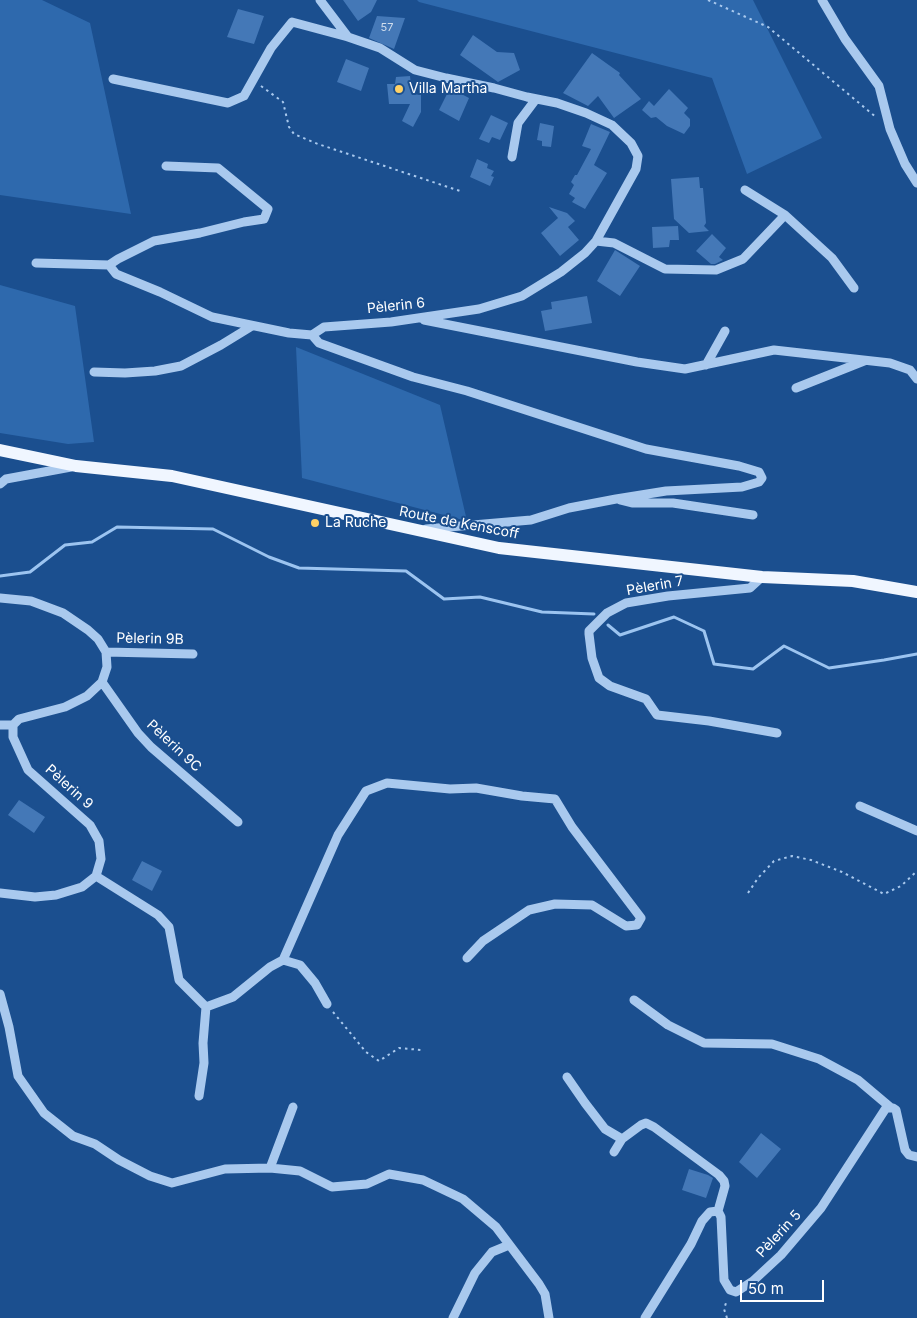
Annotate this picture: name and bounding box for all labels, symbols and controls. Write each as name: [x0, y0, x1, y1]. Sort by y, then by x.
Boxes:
house number: 57: [381, 21, 393, 35]
place label: Villa Martha: [409, 81, 487, 97]
marker: Villa Martha: [393, 83, 405, 95]
street label: Pèlerin 6: [366, 295, 426, 317]
street label: Route de Kenscoff: [398, 503, 520, 543]
place label: La Ruche: [325, 515, 386, 531]
marker: La Ruche: [309, 517, 321, 529]
street label: Pèlerin 7: [625, 573, 685, 599]
street label: Pèlerin 9B: [116, 630, 184, 648]
street label: Pèlerin 9C: [143, 716, 205, 776]
street label: Pèlerin 9: [42, 761, 96, 813]
street label: Pèlerin 5: [753, 1207, 805, 1261]
scale bar: [742, 1270, 826, 1302]
text: 50 m: [748, 1279, 784, 1298]

